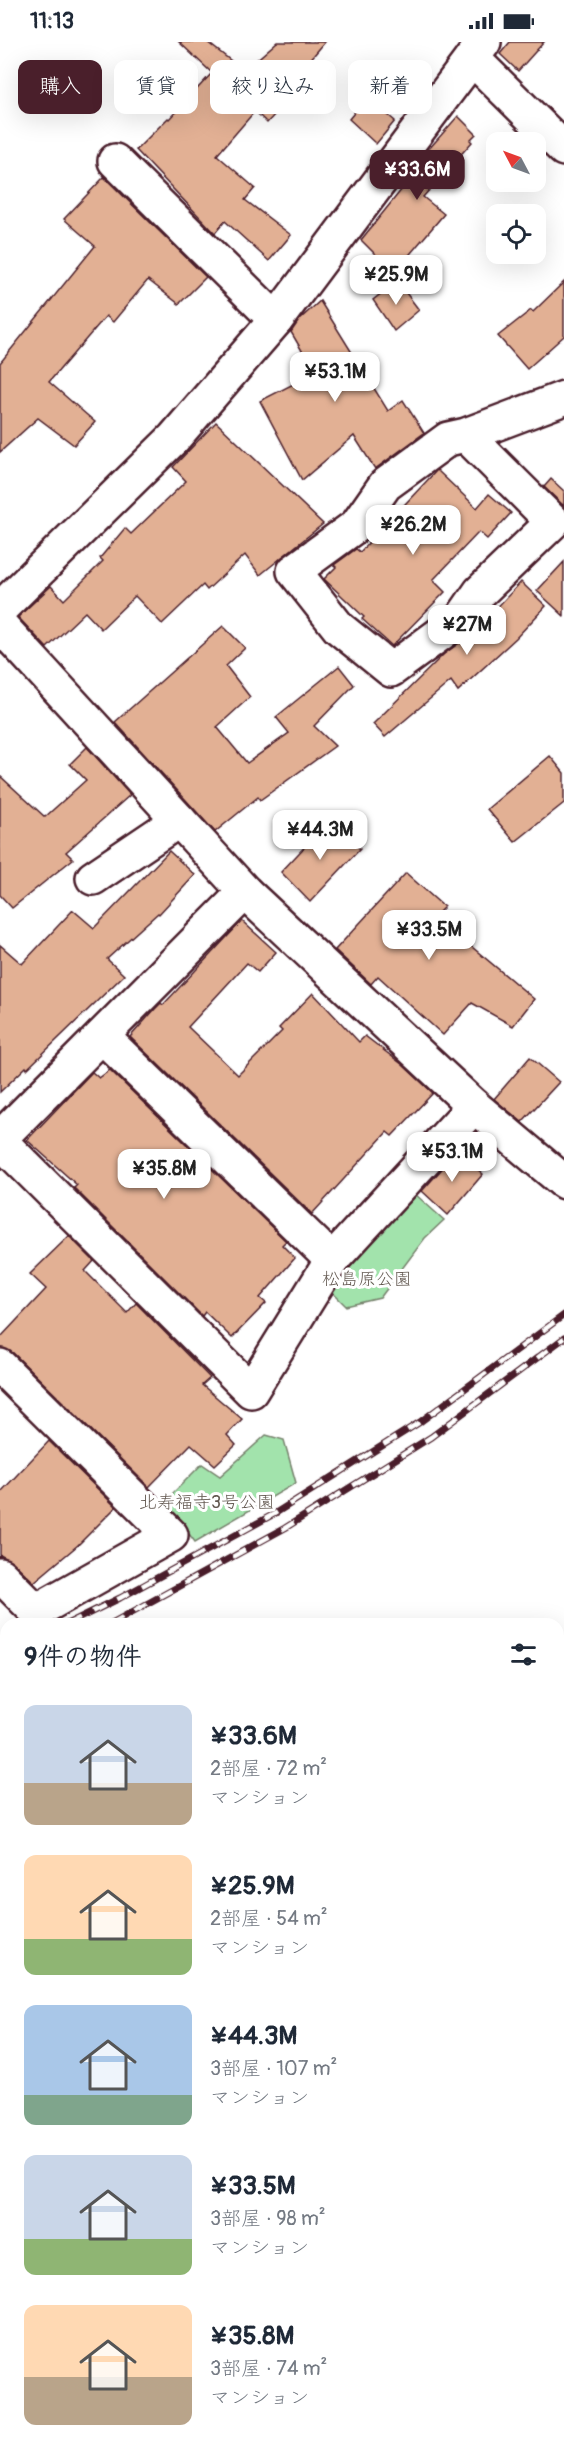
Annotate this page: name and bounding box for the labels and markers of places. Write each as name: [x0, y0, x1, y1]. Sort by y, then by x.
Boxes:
pin: ¥33.6M: [368, 150, 466, 201]
pin: ¥25.9M: [347, 255, 445, 306]
pin: ¥53.1M: [286, 352, 384, 403]
pin: ¥26.2M: [364, 505, 462, 556]
pin: ¥27M: [431, 605, 503, 656]
pin: ¥44.3M: [271, 810, 369, 861]
pin: ¥33.5M: [380, 910, 478, 961]
pin: ¥53.1M: [403, 1132, 501, 1183]
pin: ¥35.8M: [115, 1149, 213, 1200]

